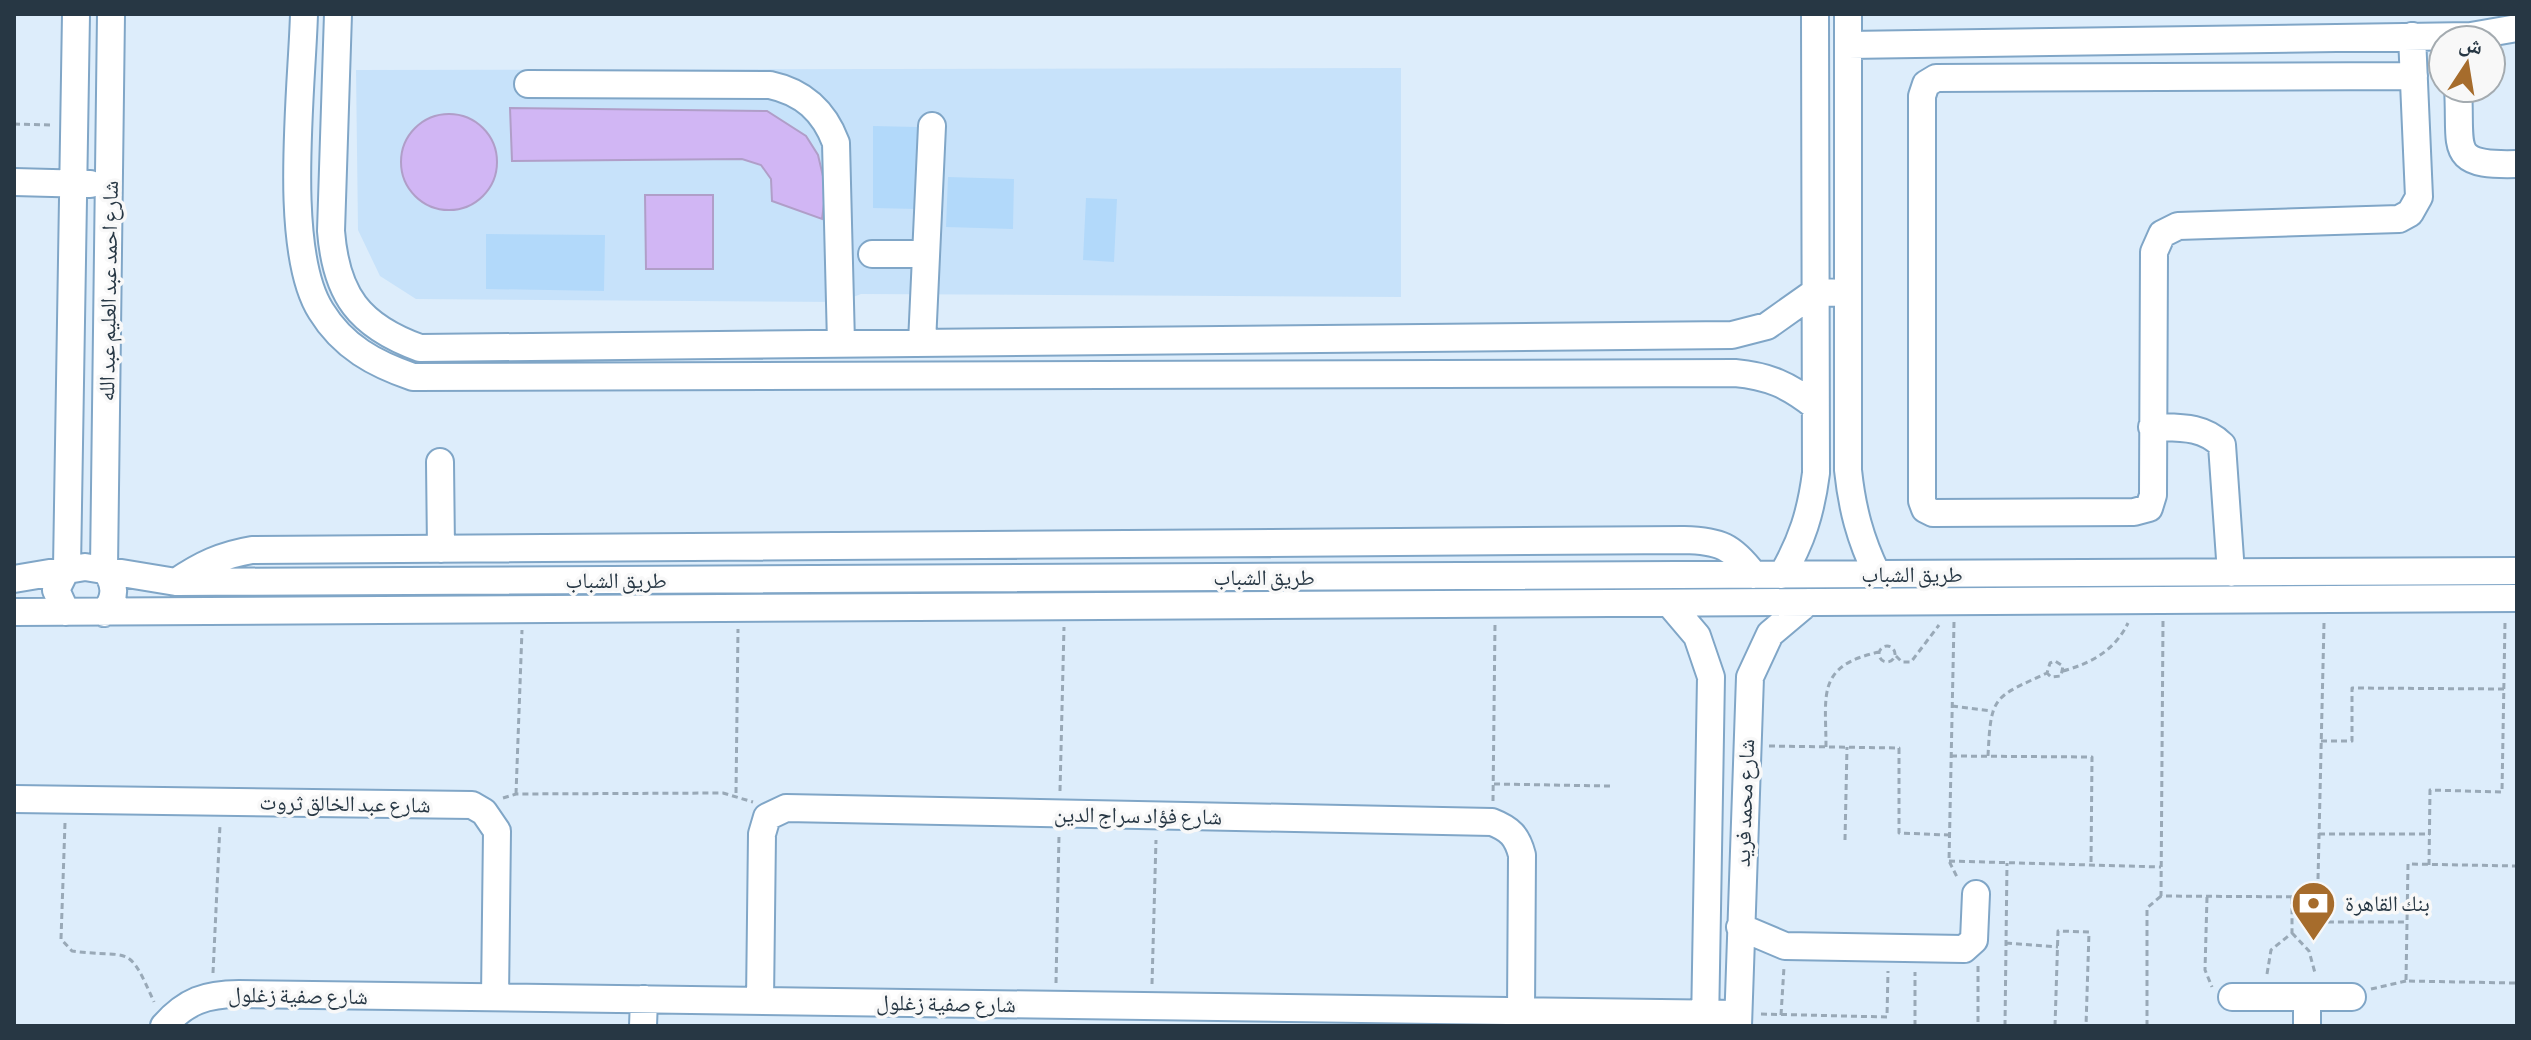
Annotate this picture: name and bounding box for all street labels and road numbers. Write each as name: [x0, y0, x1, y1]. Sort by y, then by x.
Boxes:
street label: شارع احمد عبد العليم عبد الله: [93, 180, 125, 402]
street label: طريق الشباب: [1861, 561, 1963, 588]
street label: طريق الشباب: [1213, 564, 1315, 591]
street label: طريق الشباب: [565, 567, 667, 594]
street label: شارع محمد فريد: [1729, 739, 1760, 868]
street label: شارع عبد الخالق ثروت: [259, 789, 431, 818]
street label: شارع فؤاد سراج الدين: [1054, 801, 1222, 830]
street label: شارع صفية زغلول: [228, 981, 368, 1010]
street label: شارع صفية زغلول: [876, 989, 1016, 1018]

